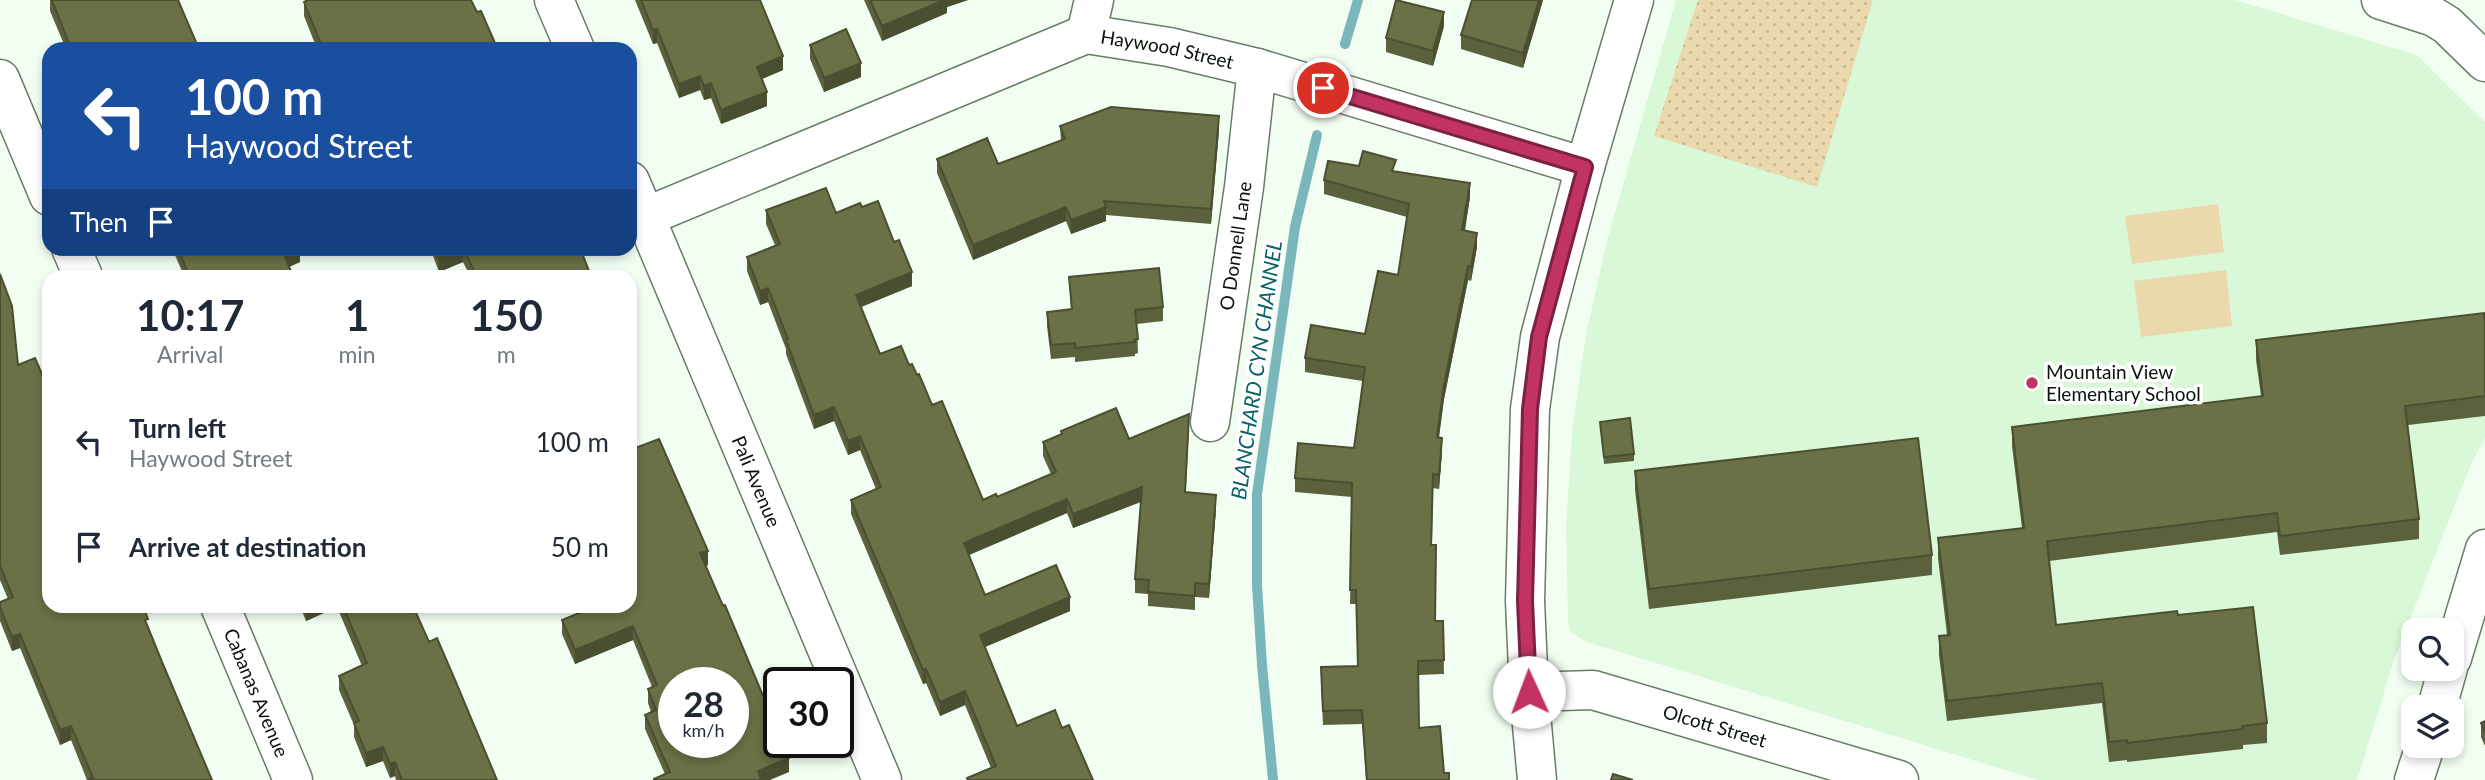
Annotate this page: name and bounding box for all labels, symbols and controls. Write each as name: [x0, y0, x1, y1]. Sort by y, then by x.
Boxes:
street label: Haywood Street: [1099, 24, 1236, 73]
pin: [1293, 58, 1353, 118]
text: 100 m: [185, 67, 323, 125]
icon: arrive: [1304, 69, 1342, 107]
icon: left: [70, 70, 161, 161]
text: Haywood Street: [185, 126, 413, 165]
street label: O Donnell Lane: [1214, 180, 1256, 312]
icon: arrive: [142, 203, 180, 241]
text: Then: [70, 206, 128, 238]
water label: BLANCHARD CYN CHANNEL: [1225, 239, 1286, 501]
text: 10:17: [136, 290, 244, 340]
text: 1: [345, 290, 369, 340]
text: 150: [470, 290, 543, 340]
text: Arrival: [157, 340, 223, 368]
text: min: [338, 340, 376, 368]
text: m: [497, 340, 516, 368]
place label: Mountain View Elementary School: [2046, 360, 2201, 405]
marker: Mountain View Elementary School: [2024, 375, 2040, 391]
text: Turn left: [129, 412, 226, 444]
icon: left: [70, 423, 108, 461]
text: 100 m: [536, 426, 609, 458]
street label: Pali Avenue: [728, 432, 786, 530]
text: Haywood Street: [129, 444, 293, 472]
icon: arrive: [70, 528, 108, 566]
text: Arrive at destination: [129, 531, 366, 563]
text: 50 m: [551, 531, 609, 563]
map controls: [2401, 618, 2464, 758]
button: search: [2401, 618, 2464, 681]
street label: Cabanas Avenue: [220, 625, 294, 760]
position arrow: [1492, 655, 1566, 729]
speed limit sign: 30: [763, 667, 854, 758]
text: 28: [683, 682, 724, 724]
button: layers: [2401, 695, 2464, 758]
street label: Olcott Street: [1660, 699, 1770, 752]
text: km/h: [682, 719, 725, 741]

